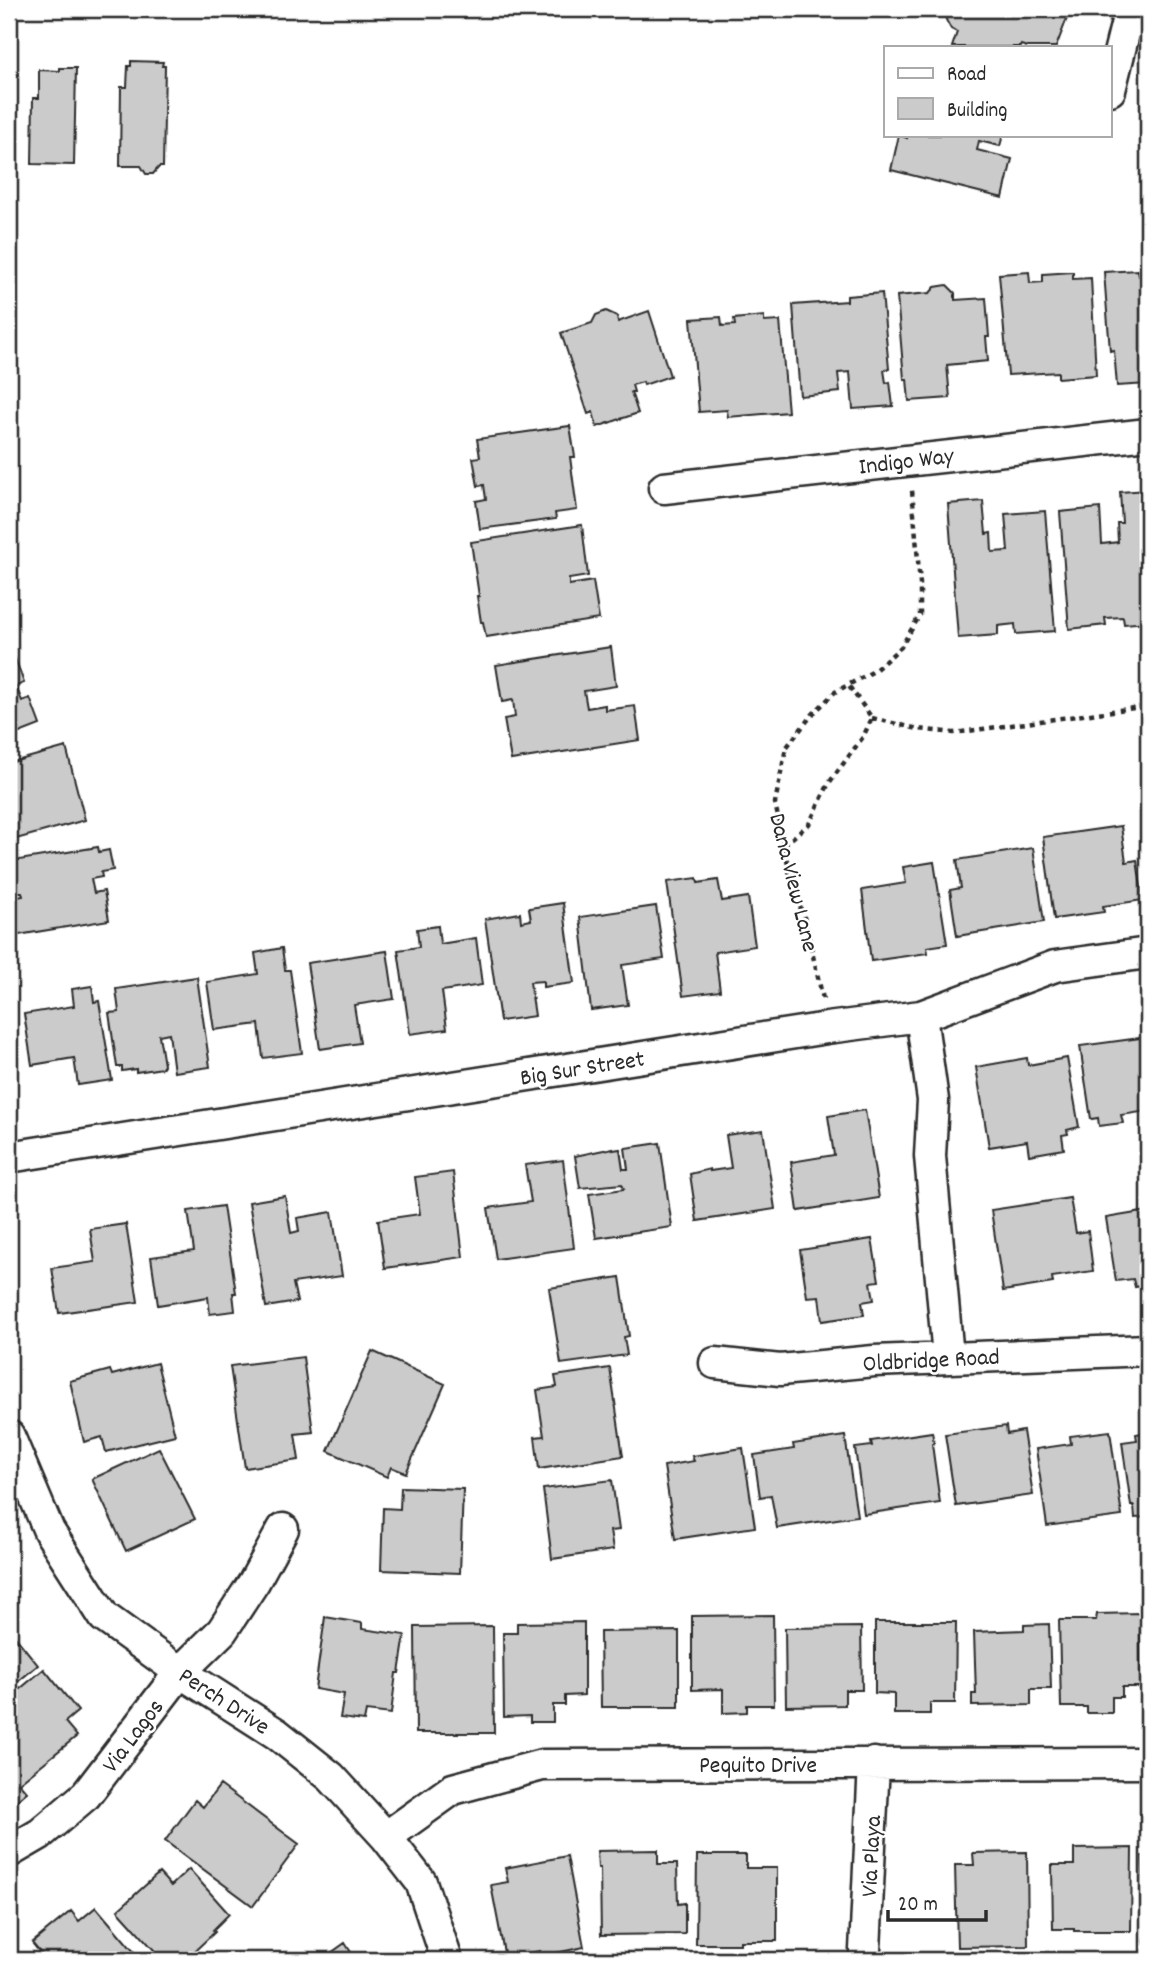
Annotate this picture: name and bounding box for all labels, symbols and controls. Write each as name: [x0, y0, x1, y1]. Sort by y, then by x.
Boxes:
legend: [884, 46, 1112, 136]
text: Road: [947, 61, 986, 91]
text: Building: [947, 97, 1007, 127]
street label: Indigo Way: [857, 440, 957, 486]
street label: Dana View Lane: [758, 810, 826, 956]
street label: Big Sur Street: [518, 1043, 647, 1097]
street label: Oldbridge Road: [862, 1341, 1001, 1383]
street label: Perch Drive: [171, 1660, 276, 1745]
street label: Via Lagos: [95, 1693, 174, 1781]
street label: Pequito Drive: [699, 1750, 817, 1784]
street label: Via Playa: [854, 1814, 892, 1898]
scale bar: [888, 1878, 986, 1922]
text: 20 m: [898, 1891, 938, 1921]

